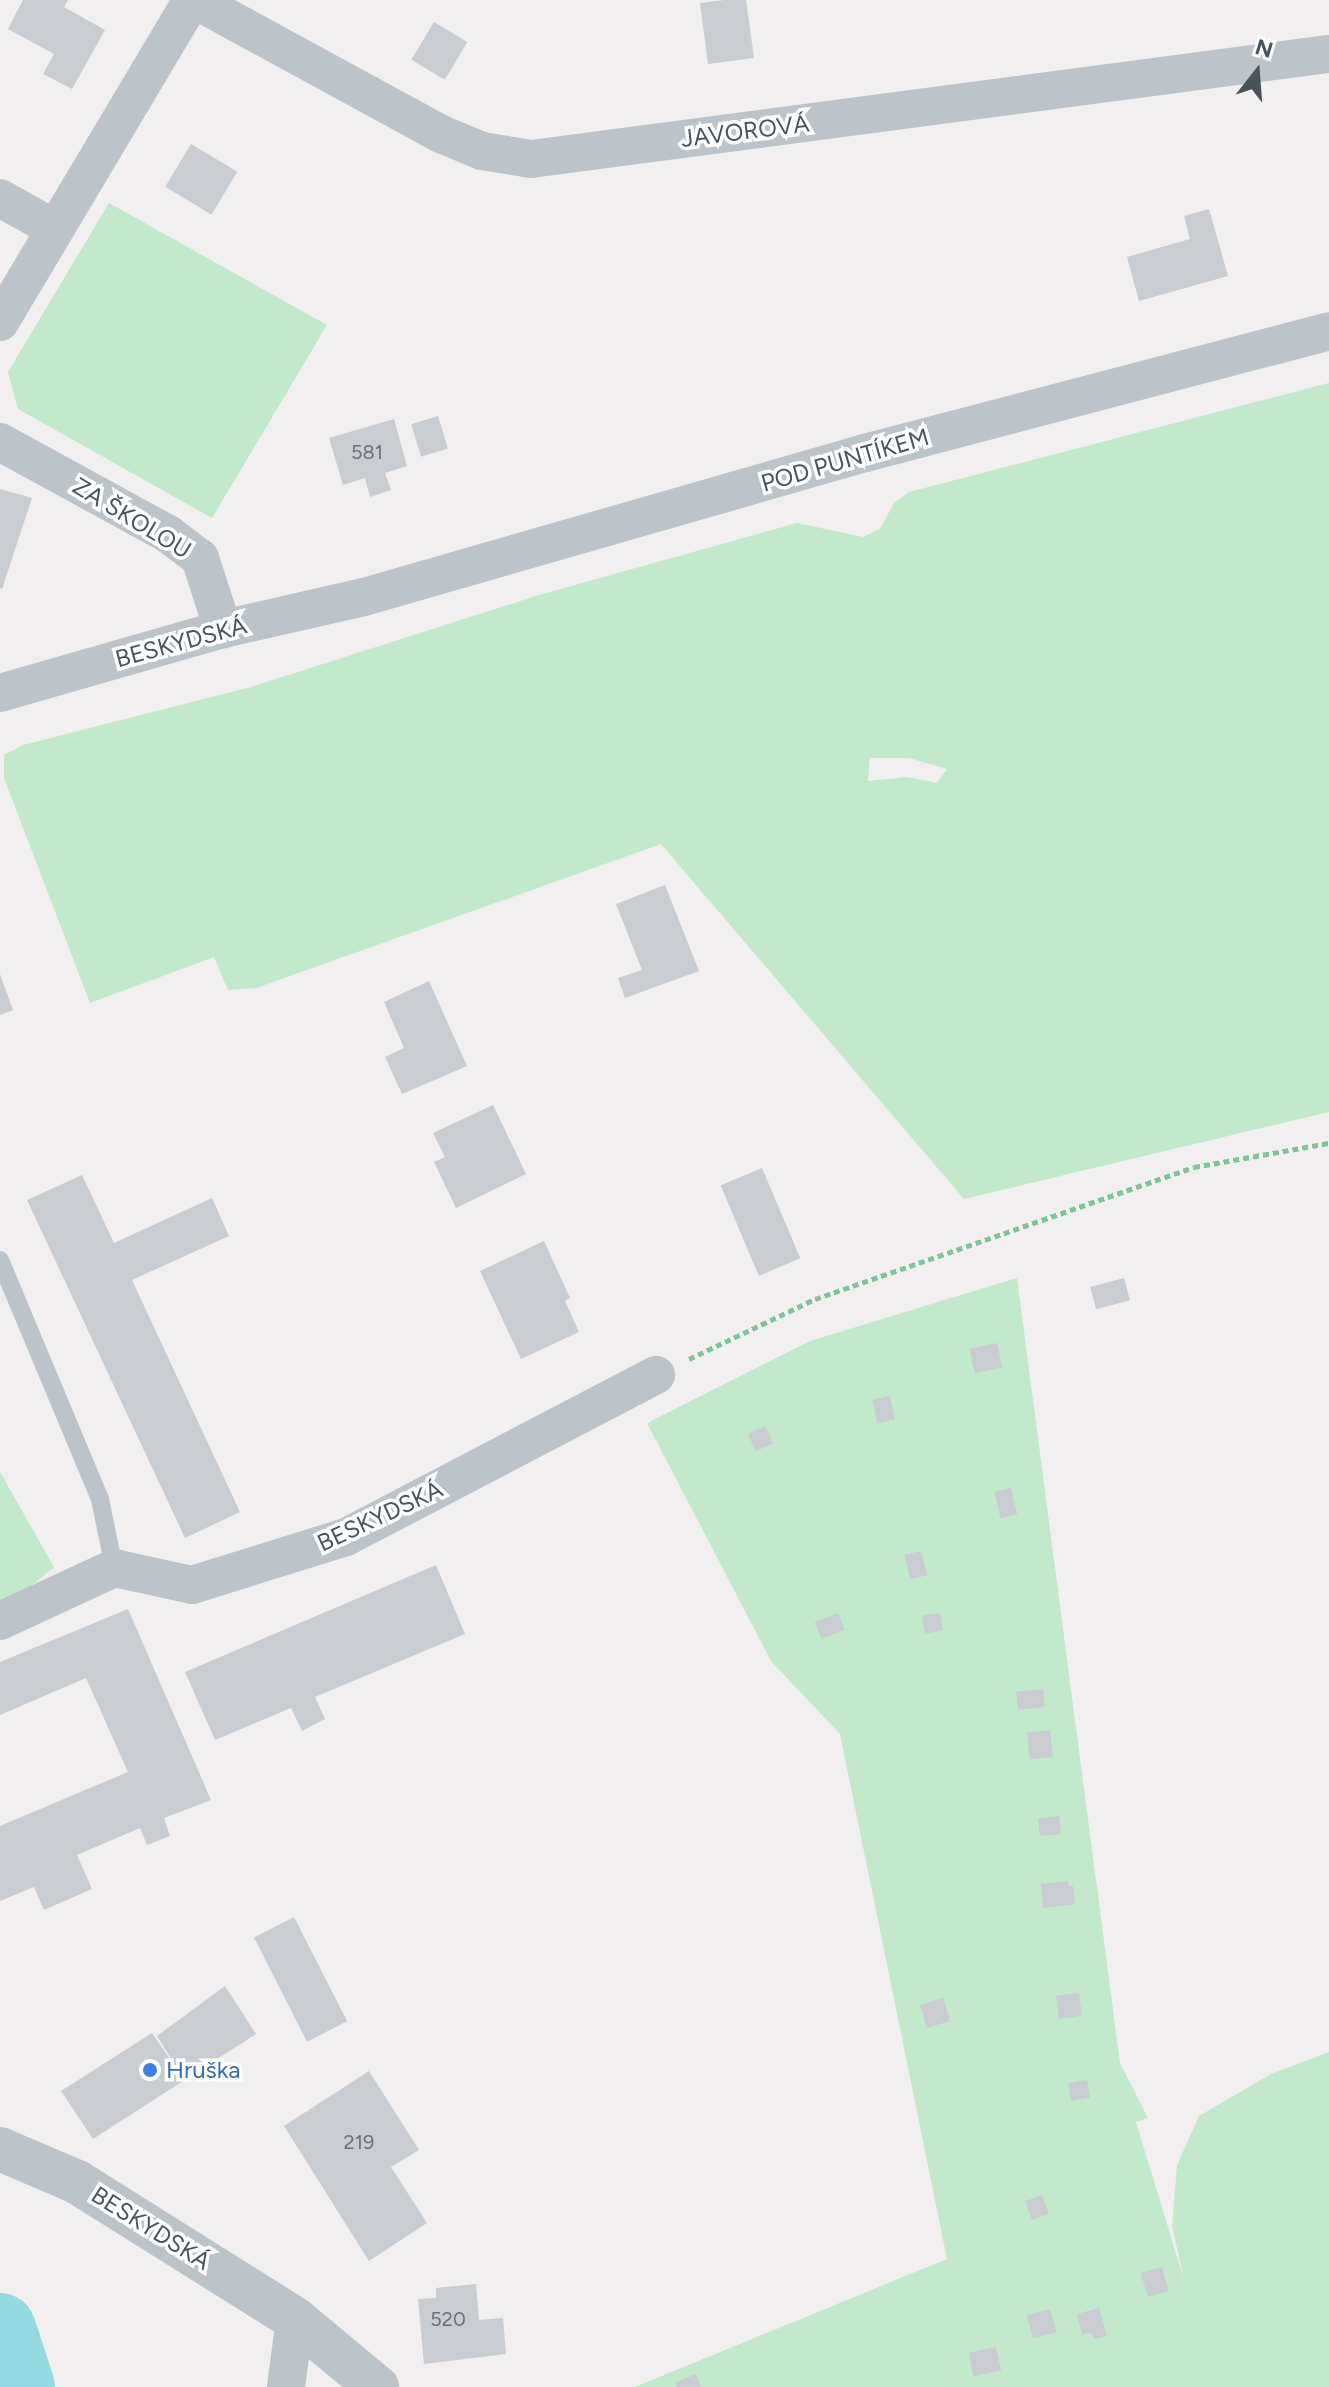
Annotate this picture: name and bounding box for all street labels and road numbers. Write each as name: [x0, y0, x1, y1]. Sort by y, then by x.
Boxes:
street label: JAVOROVÁ: [679, 109, 811, 153]
street label: POD PUNTÍKEM: [758, 422, 932, 498]
street label: ZA ŠKOLOU: [67, 471, 197, 565]
street label: BESKYDSKÁ: [112, 611, 250, 673]
street label: BESKYDSKÁ: [313, 1474, 447, 1558]
street label: BESKYDSKÁ: [86, 2180, 216, 2276]

